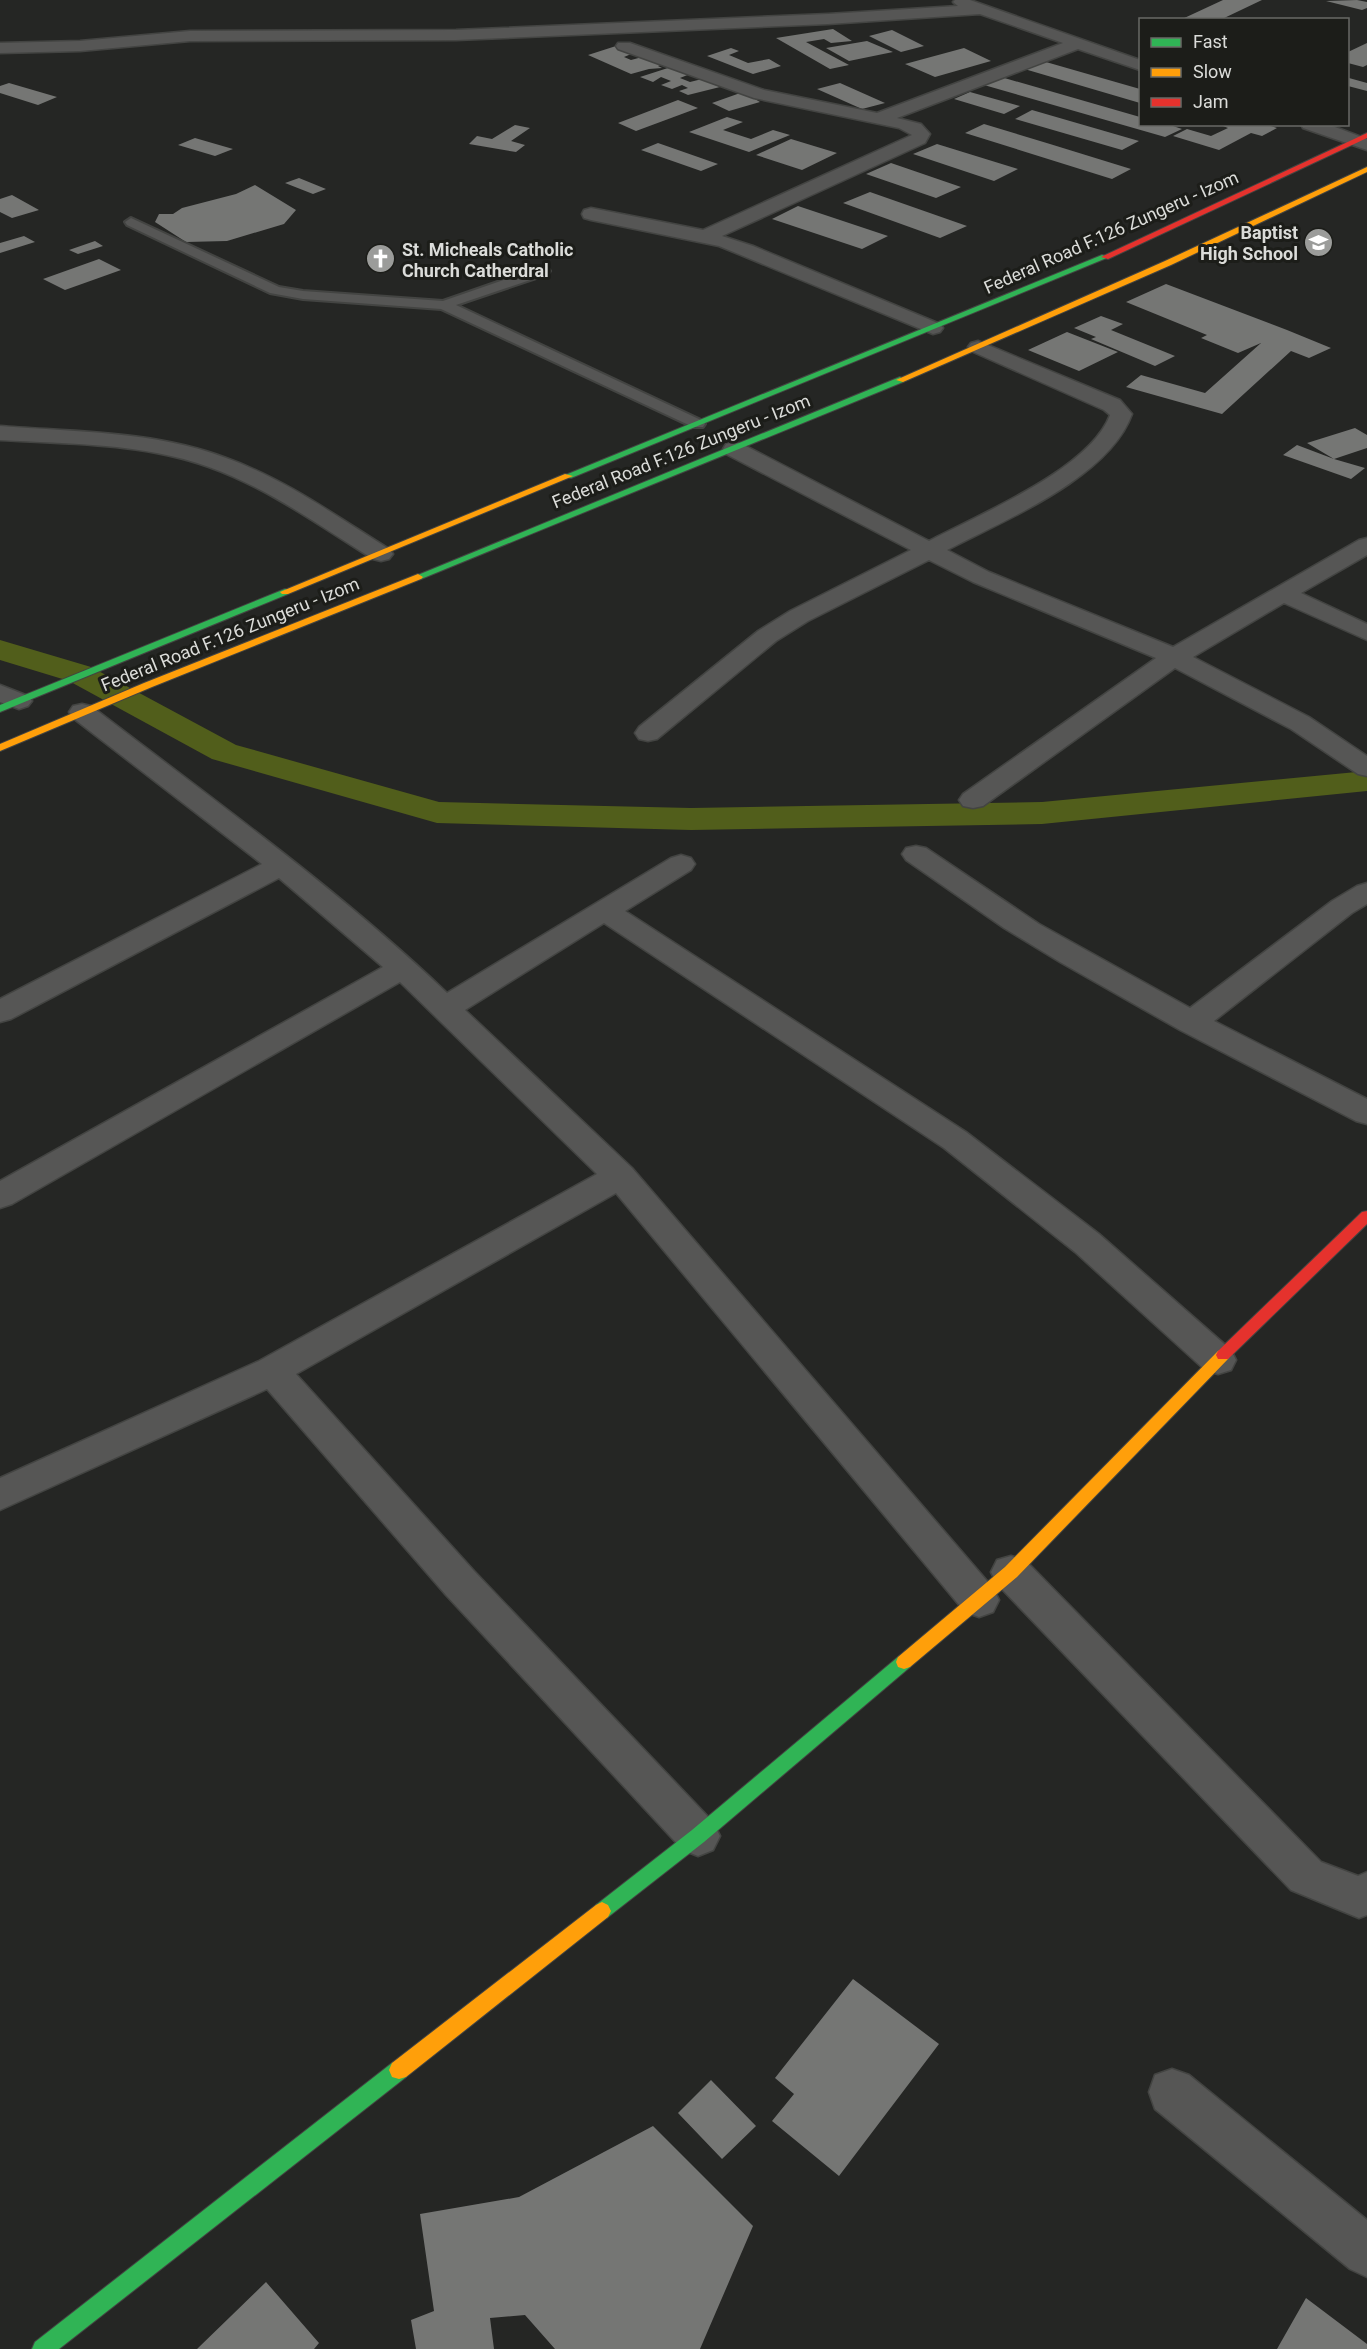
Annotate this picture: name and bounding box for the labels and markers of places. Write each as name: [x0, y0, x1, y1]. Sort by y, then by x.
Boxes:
place label: Baptist High School: [1200, 222, 1298, 264]
school or university icon: Baptist High School: [1303, 226, 1335, 258]
place label: St. Micheals Catholic Church Catherdral: [402, 239, 573, 281]
church icon: St. Micheals Catholic Church Catherdral: [365, 243, 397, 275]

